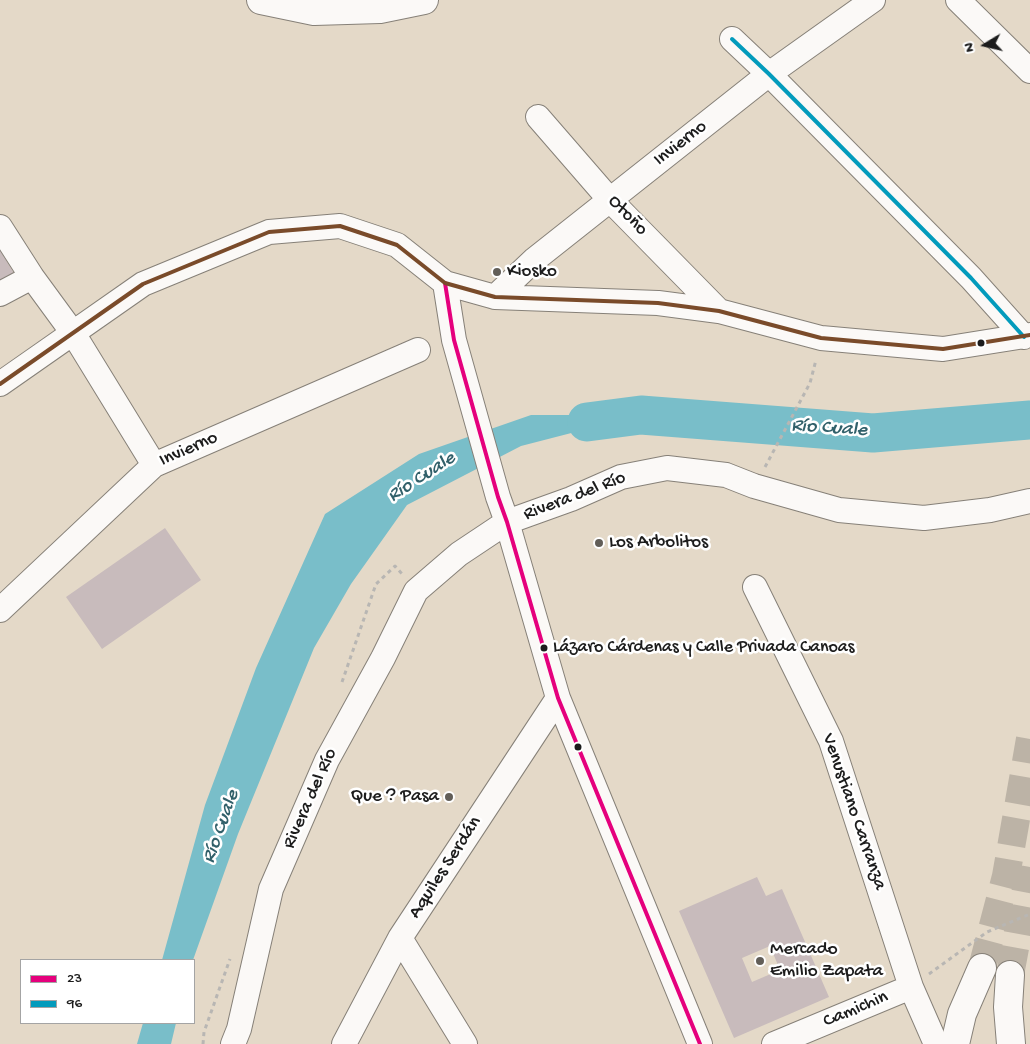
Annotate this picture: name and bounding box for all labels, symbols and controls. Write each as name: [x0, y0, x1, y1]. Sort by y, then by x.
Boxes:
north arrow: [960, 20, 1010, 70]
text: N: [961, 42, 979, 53]
street label: Invierno: [650, 116, 712, 172]
street label: Otoño: [602, 191, 652, 241]
place label: Kiosko: [507, 261, 557, 283]
marker: Kiosko: [491, 266, 503, 278]
unlabelled marker: [976, 338, 986, 348]
water label: Río Cuale: [790, 414, 868, 444]
street label: Invierno: [156, 427, 222, 473]
water label: Río Cuale: [384, 447, 460, 509]
street label: Rivera del Río: [521, 467, 629, 527]
place label: Los Arbolitos: [609, 532, 708, 554]
marker: Los Arbolitos: [593, 537, 605, 549]
place label: Lázaro Cárdenas y Calle Privada Canoas: [553, 637, 854, 659]
marker: Lázaro Cárdenas y Calle Privada Canoas: [539, 643, 549, 653]
street label: Venustiano Carranza: [816, 731, 890, 893]
unlabelled marker: [573, 742, 583, 752]
street label: Rivera del Río: [279, 745, 343, 853]
place label: Que ? Pasa: [350, 786, 439, 808]
water label: Río Cuale: [198, 787, 246, 867]
marker: Que ? Pasa: [443, 791, 455, 803]
street label: Aquiles Serdán: [405, 813, 487, 923]
place label: Mercado Emilio Zapata: [770, 939, 883, 983]
marker: Mercado Emilio Zapata: [754, 955, 766, 967]
legend: [20, 959, 195, 1024]
text: 23: [67, 970, 82, 988]
street label: Camichin: [820, 986, 892, 1034]
text: 96: [67, 995, 82, 1013]

